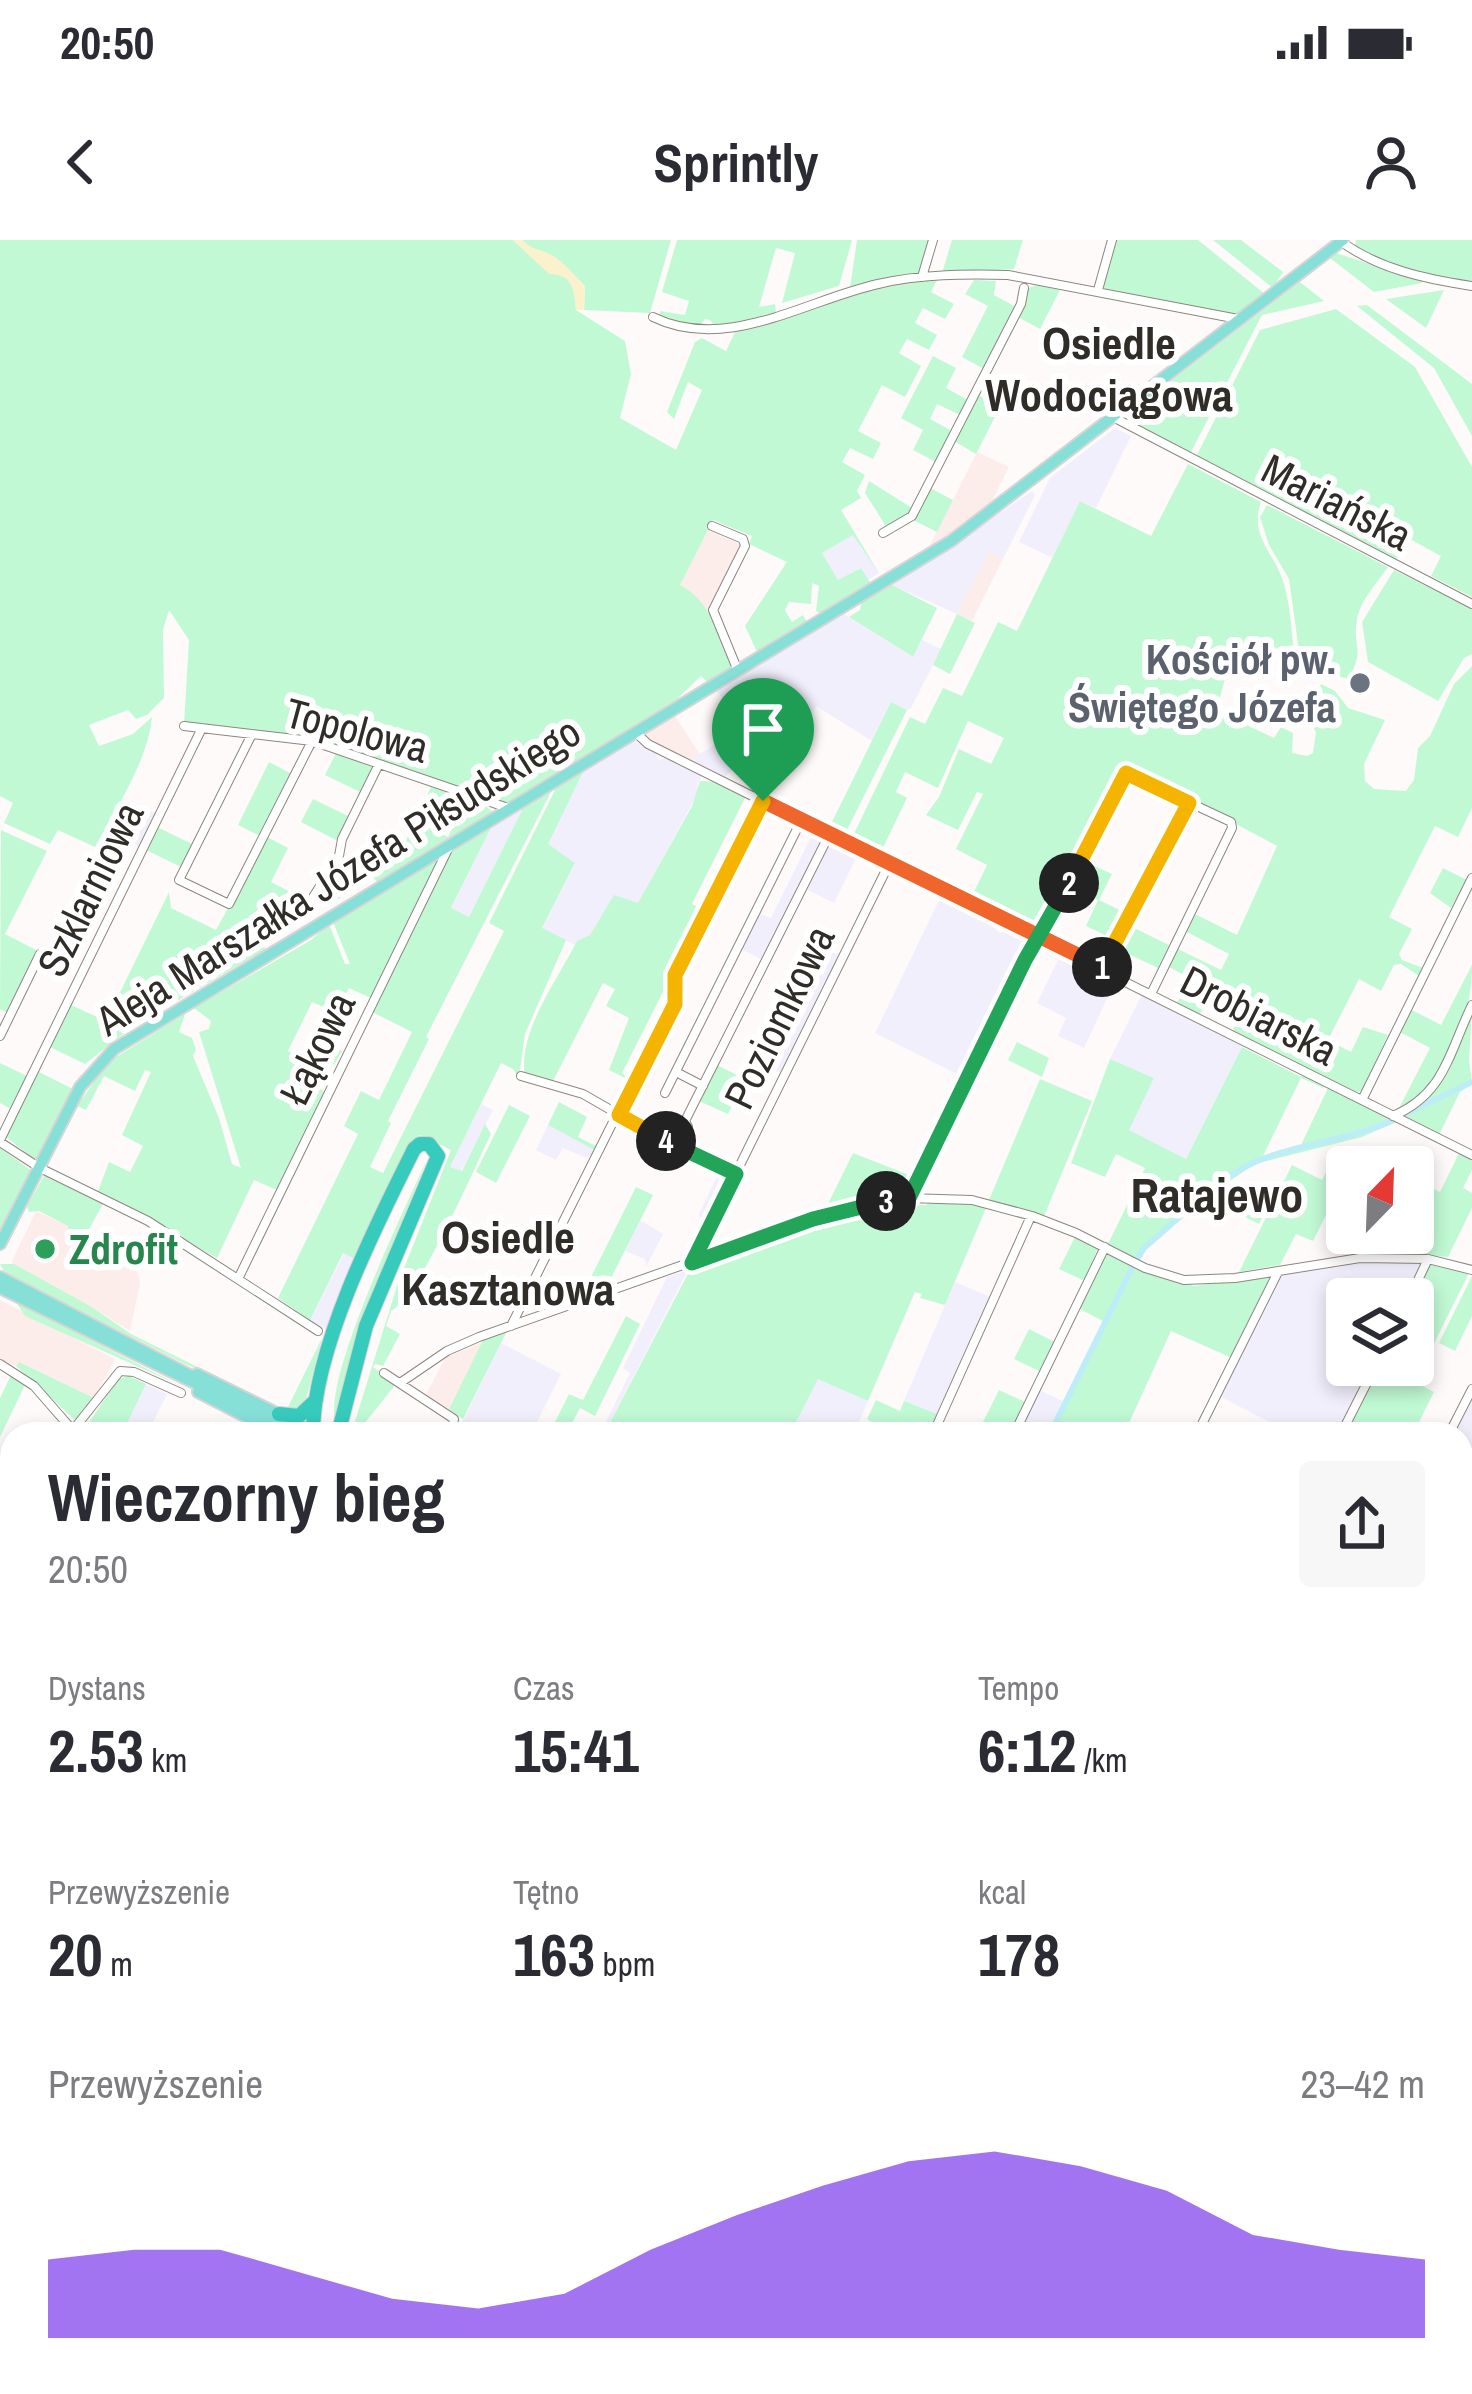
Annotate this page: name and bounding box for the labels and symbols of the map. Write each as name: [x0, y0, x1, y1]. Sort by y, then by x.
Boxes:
district label: Osiedle Wodociągowa: [985, 312, 1233, 425]
street label: Mariańska: [1253, 441, 1421, 563]
place label: Kościół pw. Świętego Józefa: [1068, 631, 1336, 735]
marker: Kościół pw. Świętego Józefa: [1347, 670, 1373, 696]
pin: [712, 678, 814, 801]
street label: Topolowa: [279, 684, 435, 776]
street label: Aleja Marszałka Józefa Piłsudskiego: [84, 704, 591, 1049]
street label: Szklarniowa: [24, 792, 156, 986]
pin: 2: [1039, 853, 1099, 913]
street label: Poziomkowa: [711, 916, 847, 1118]
pin: 1: [1072, 937, 1132, 997]
street label: Drobiarska: [1171, 952, 1347, 1078]
street label: Łąkowa: [266, 982, 368, 1114]
pin: 4: [636, 1111, 696, 1171]
north arrow: [1326, 1146, 1434, 1254]
district label: Ratajewo: [1131, 1162, 1303, 1227]
pin: 3: [856, 1171, 916, 1231]
district label: Osiedle Kasztanowa: [401, 1206, 615, 1319]
place label: Zdrofit: [69, 1221, 178, 1277]
marker: Zdrofit: [32, 1236, 58, 1262]

